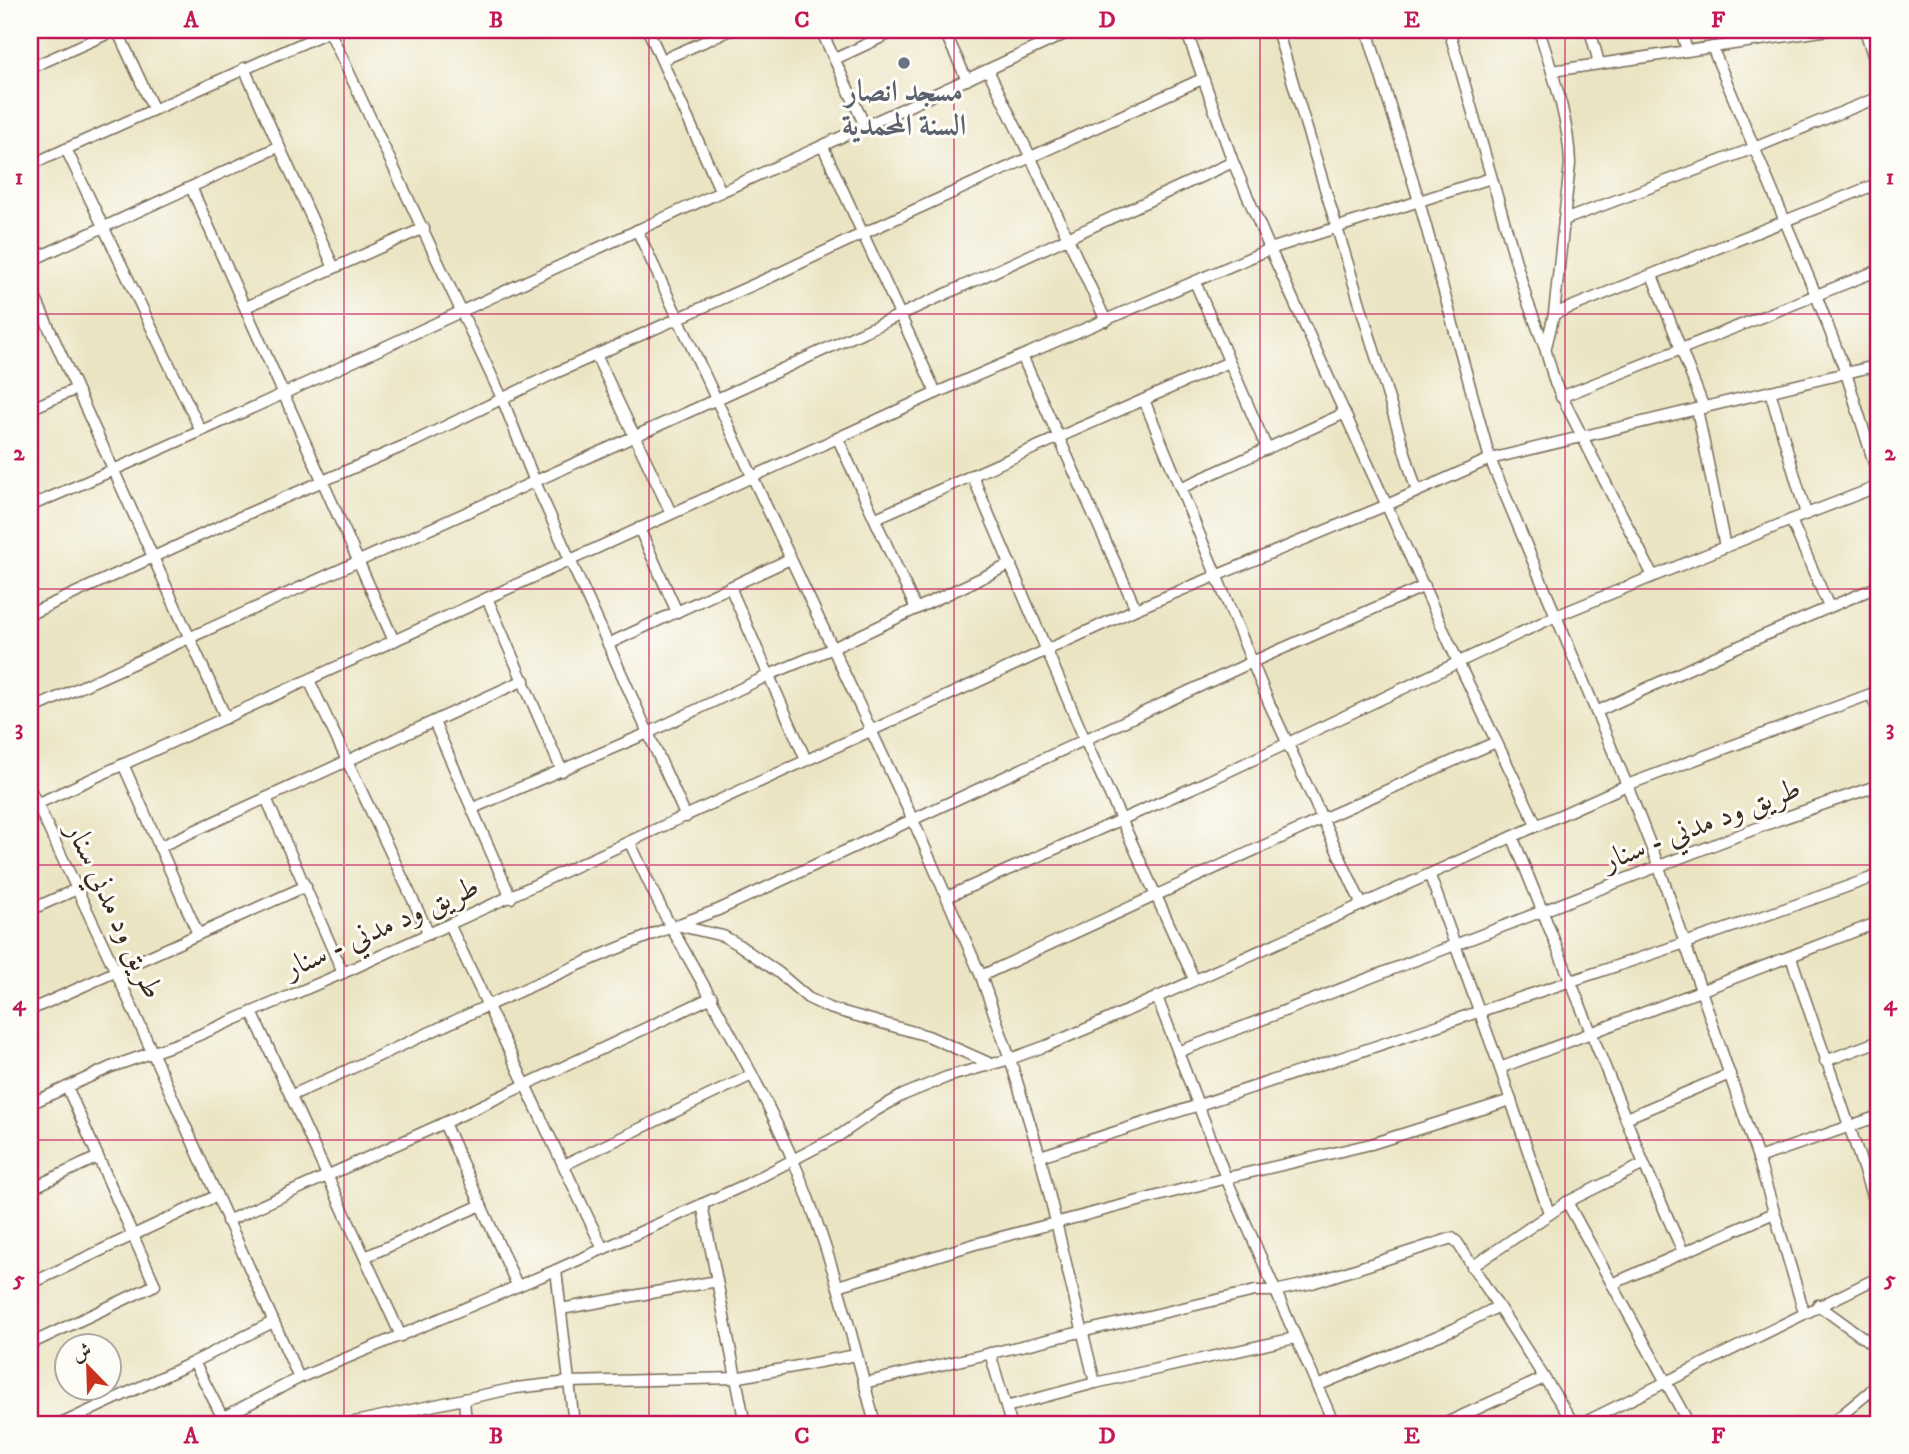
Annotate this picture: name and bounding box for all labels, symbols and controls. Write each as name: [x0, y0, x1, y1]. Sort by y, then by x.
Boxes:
text: A: [183, 6, 200, 35]
text: B: [489, 6, 503, 35]
text: C: [794, 6, 810, 35]
text: D: [1098, 6, 1116, 35]
text: E: [1404, 6, 1420, 35]
text: F: [1711, 6, 1726, 35]
marker: مسجد انصار السنة المحمدية: [896, 55, 912, 71]
place label: مسجد انصار السنة المحمدية: [842, 74, 966, 145]
text: 1: [15, 163, 23, 192]
text: 1: [1886, 163, 1894, 192]
text: 2: [13, 439, 25, 468]
text: 2: [1884, 439, 1896, 468]
text: 3: [15, 714, 23, 743]
text: 3: [1886, 714, 1894, 743]
street label: طريق ود مدني - سنار: [1595, 770, 1808, 885]
street label: طريق ود مدني سنار: [52, 814, 171, 1007]
street label: طريق ود مدني - سنار: [276, 869, 487, 992]
text: 4: [12, 989, 27, 1018]
text: 4: [1883, 989, 1898, 1018]
text: 5: [12, 1265, 25, 1294]
text: 5: [1883, 1265, 1896, 1294]
north arrow: [52, 1332, 122, 1402]
text: ش: [69, 1338, 95, 1367]
text: A: [183, 1422, 200, 1451]
text: B: [489, 1422, 503, 1451]
text: C: [794, 1422, 810, 1451]
text: D: [1098, 1422, 1116, 1451]
text: E: [1404, 1422, 1420, 1451]
text: F: [1711, 1422, 1726, 1451]

